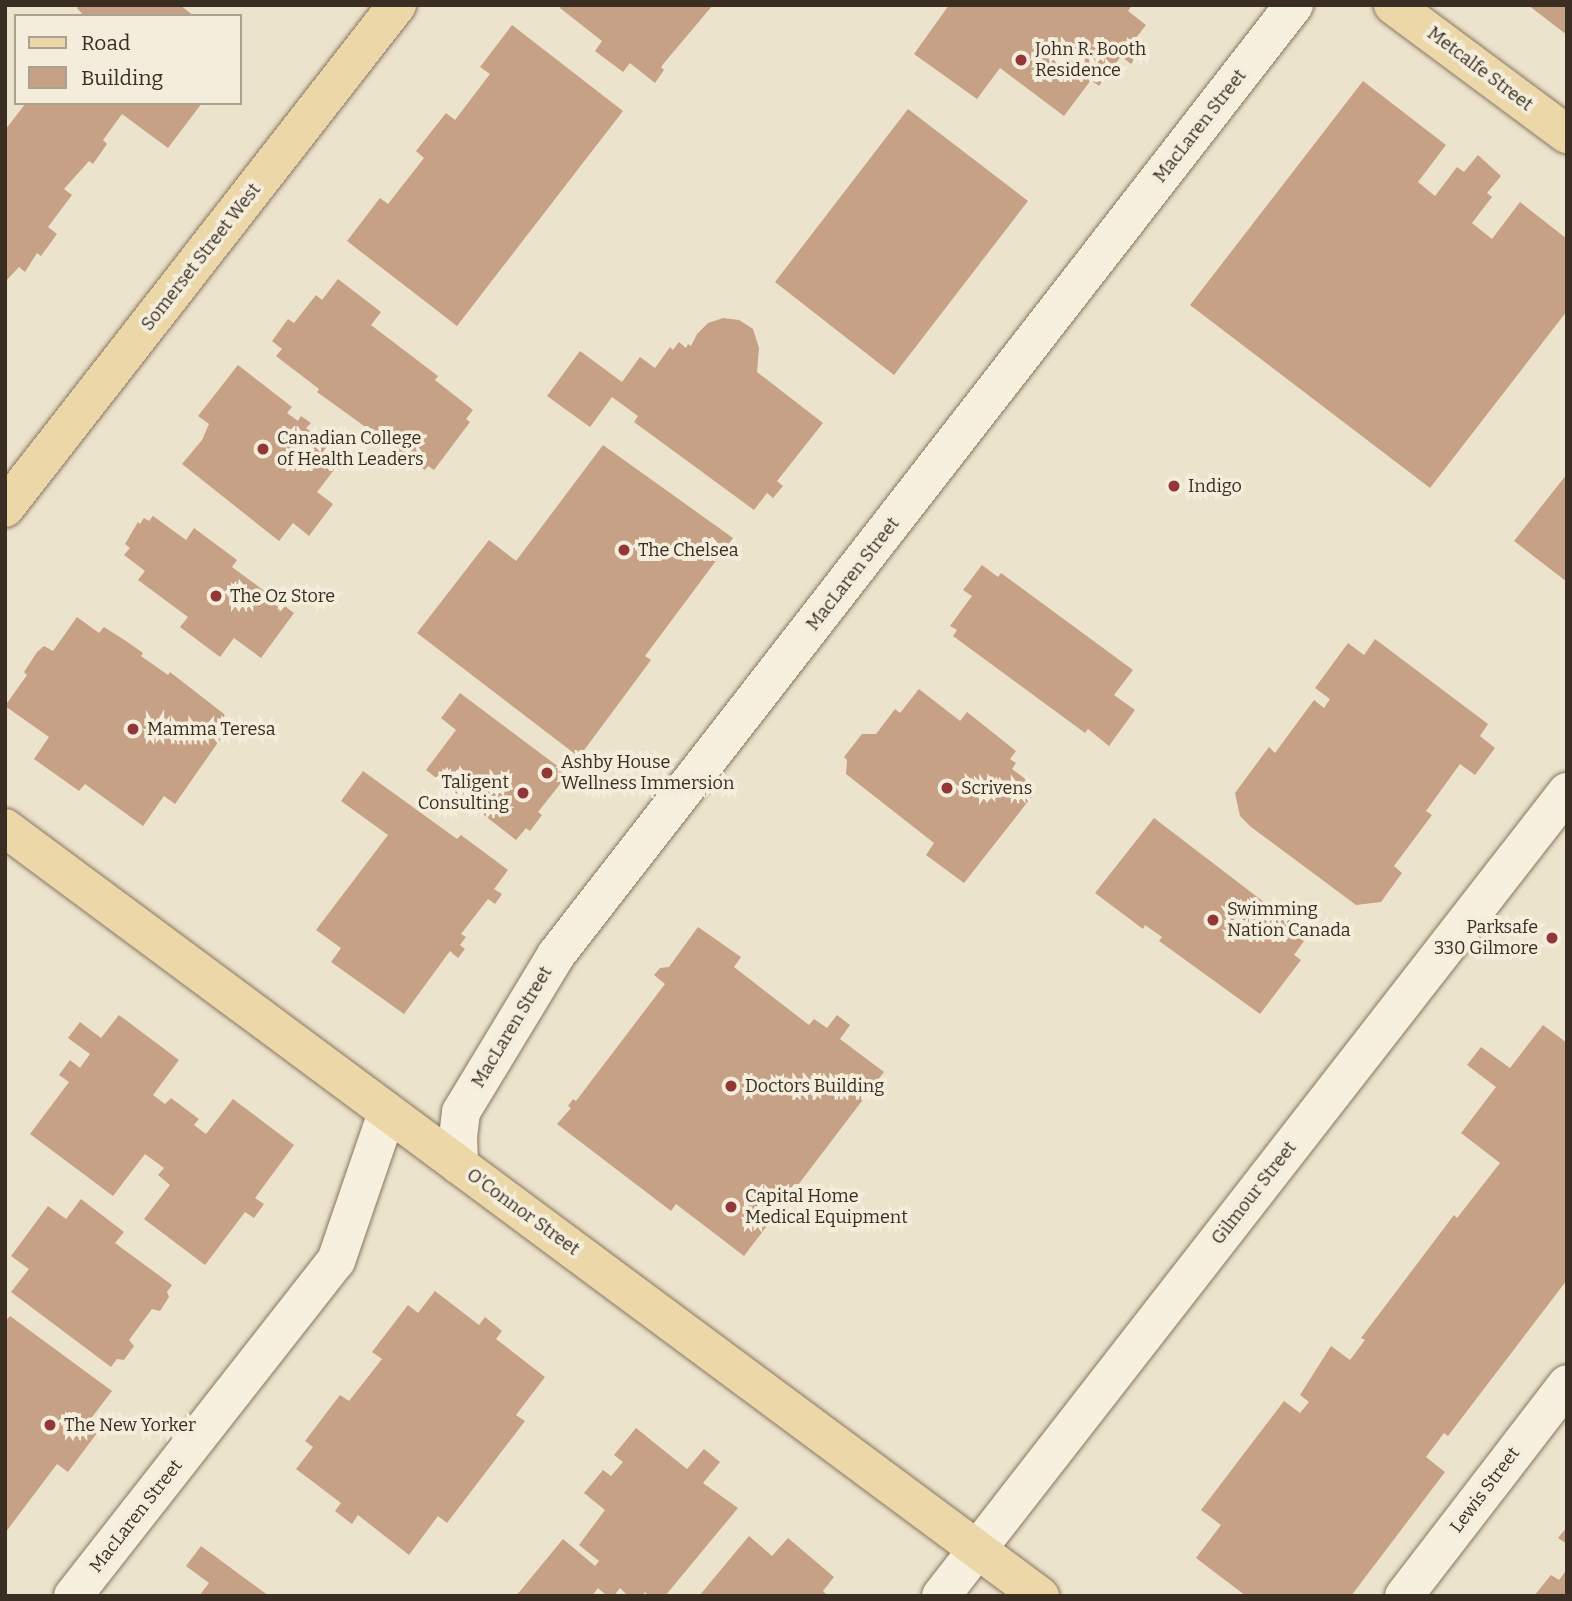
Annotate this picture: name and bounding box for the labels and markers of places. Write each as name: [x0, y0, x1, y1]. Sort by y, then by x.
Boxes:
place label: John R. Booth Residence: [1035, 39, 1146, 82]
marker: John R. Booth Residence: [1013, 52, 1029, 68]
place label: Canadian College of Health Leaders: [277, 428, 423, 471]
marker: Canadian College of Health Leaders: [255, 441, 271, 457]
place label: Indigo: [1188, 475, 1242, 497]
marker: Indigo: [1166, 478, 1182, 494]
place label: The Chelsea: [638, 539, 739, 561]
marker: The Chelsea: [616, 542, 632, 558]
place label: The Oz Store: [230, 585, 335, 607]
marker: The Oz Store: [208, 588, 224, 604]
place label: Mamma Teresa: [147, 718, 276, 740]
marker: Mamma Teresa: [125, 721, 141, 737]
place label: Ashby House Wellness Immersion: [561, 752, 734, 794]
marker: Ashby House Wellness Immersion: [539, 765, 555, 781]
place label: Taligent Consulting: [418, 772, 509, 814]
place label: Scrivens: [961, 777, 1032, 799]
marker: Scrivens: [939, 780, 955, 796]
marker: Taligent Consulting: [515, 785, 531, 801]
place label: Swimming Nation Canada: [1227, 899, 1351, 942]
marker: Swimming Nation Canada: [1205, 912, 1221, 928]
place label: Parksafe 330 Gilmore: [1434, 917, 1538, 960]
marker: Parksafe 330 Gilmore: [1544, 930, 1560, 946]
place label: Doctors Building: [745, 1075, 884, 1097]
marker: Doctors Building: [723, 1078, 739, 1094]
place label: Capital Home Medical Equipment: [745, 1186, 908, 1228]
marker: Capital Home Medical Equipment: [723, 1199, 739, 1215]
place label: The New Yorker: [64, 1414, 196, 1436]
marker: The New Yorker: [42, 1417, 58, 1433]

